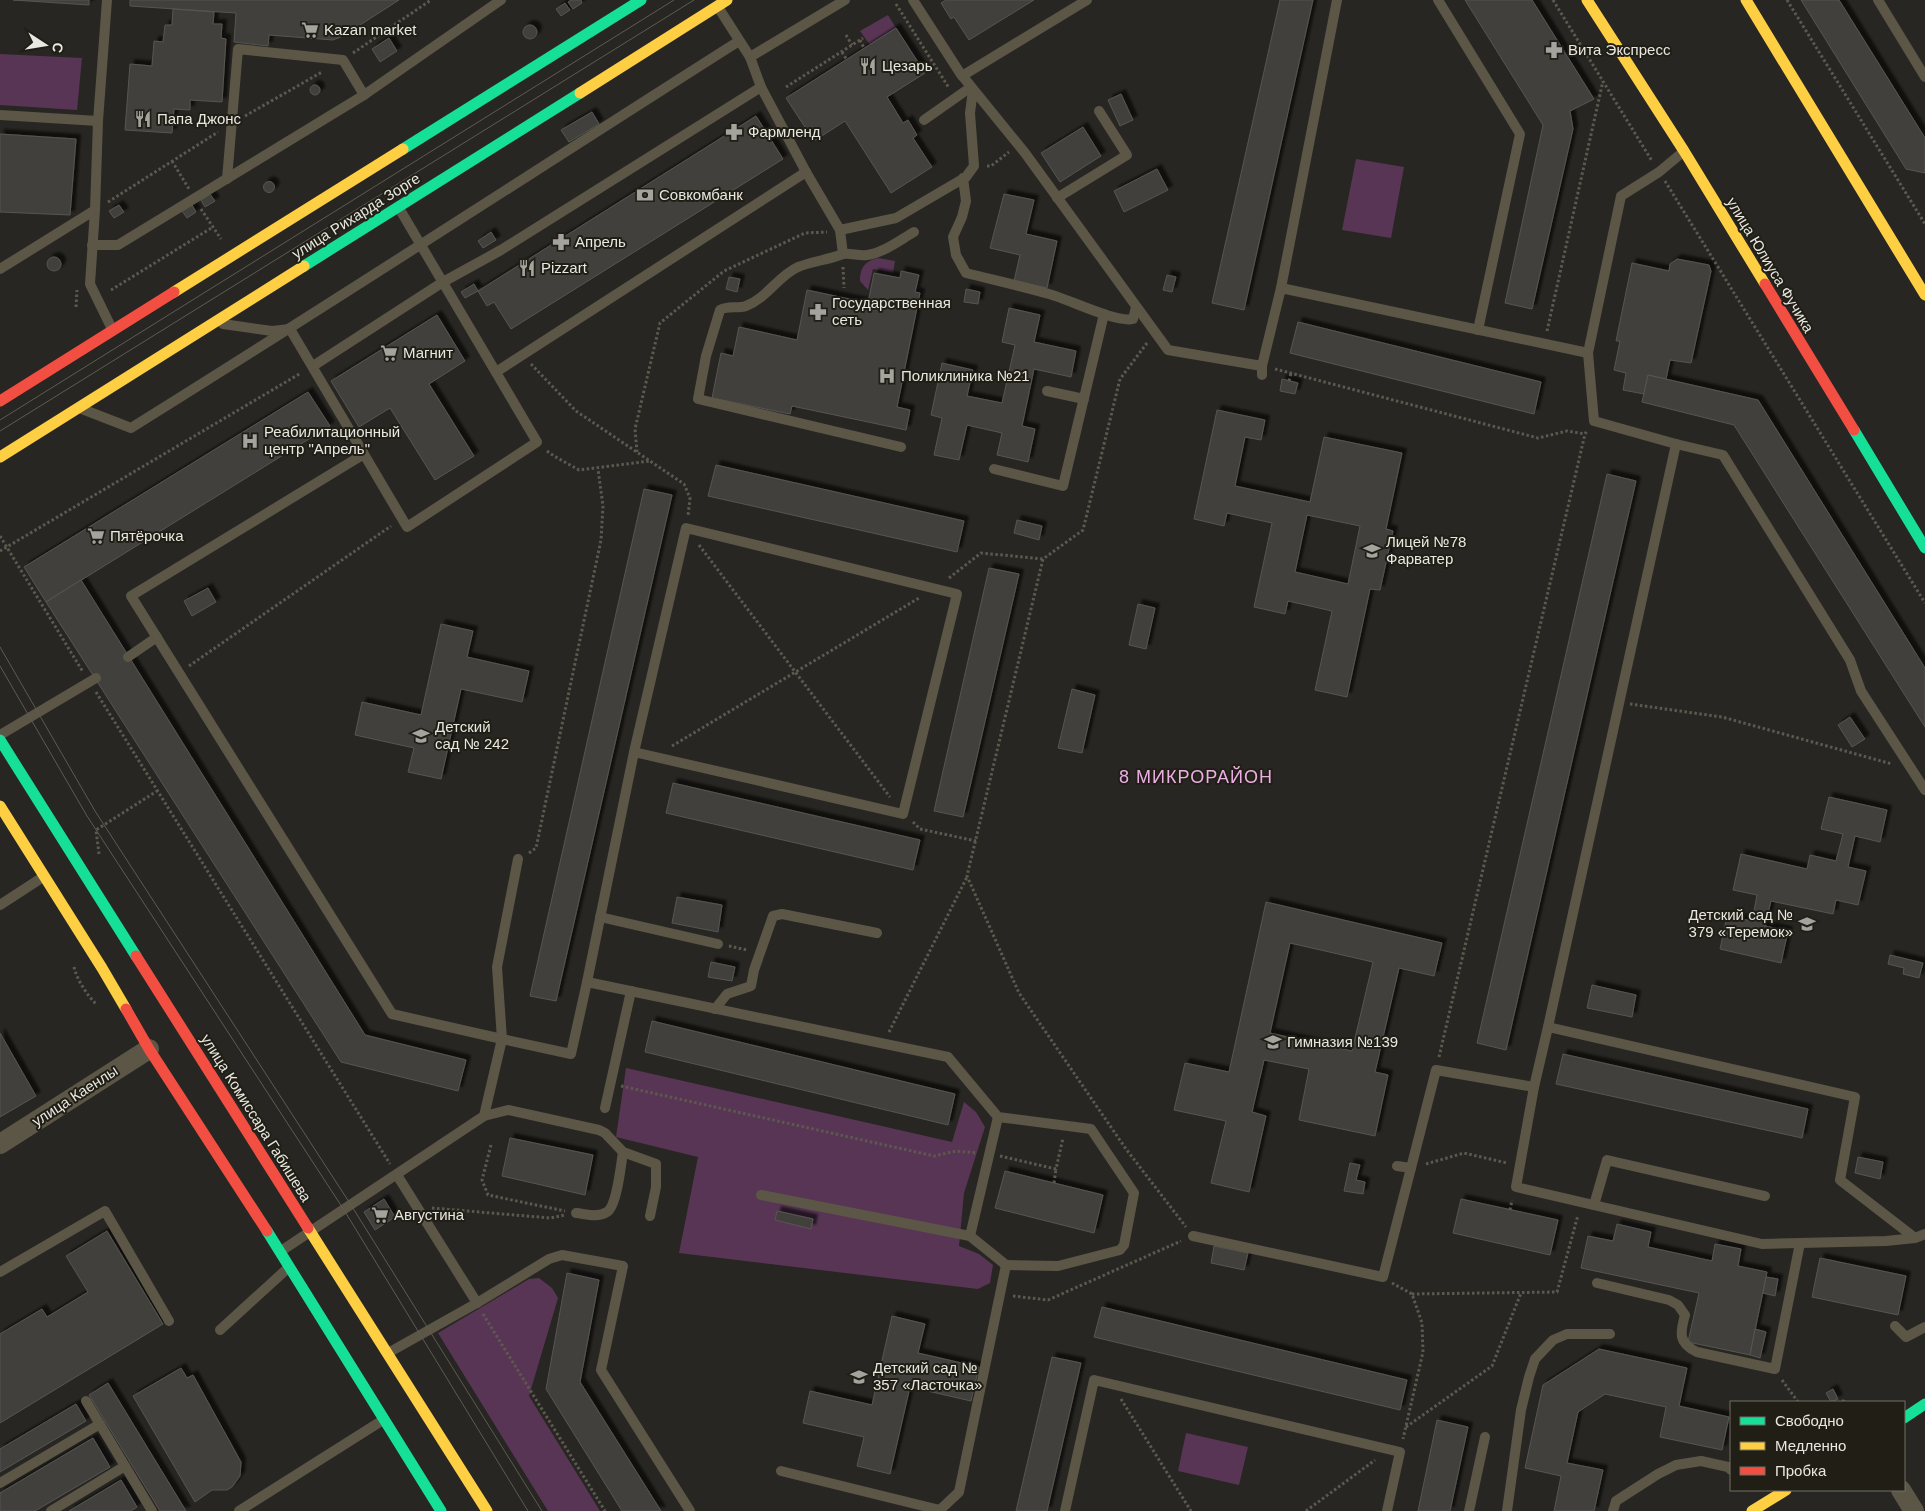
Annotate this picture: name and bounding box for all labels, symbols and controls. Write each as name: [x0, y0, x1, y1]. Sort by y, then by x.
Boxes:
north arrow: [20, 20, 70, 70]
supermarket icon: Kazan market: [300, 20, 320, 40]
place label: Kazan market: [324, 21, 417, 38]
pharmacy icon: Вита Экспресс: [1544, 40, 1564, 60]
text: С: [49, 41, 67, 54]
place label: Вита Экспресс: [1568, 41, 1671, 58]
restaurant icon: Цезарь: [858, 56, 878, 76]
place label: Цезарь: [882, 57, 933, 74]
restaurant icon: Папа Джонс: [133, 109, 153, 129]
place label: Папа Джонс: [157, 110, 242, 127]
pharmacy icon: Фармленд: [724, 122, 744, 142]
place label: Фармленд: [748, 123, 821, 140]
street label: улица Рихарда Зорге: [288, 169, 423, 262]
bank icon: Совкомбанк: [635, 185, 655, 205]
place label: Совкомбанк: [659, 186, 743, 203]
street label: улица Юлиуса Фучика: [1723, 194, 1818, 336]
pharmacy icon: Апрель: [551, 232, 571, 252]
place label: Апрель: [575, 233, 626, 250]
restaurant icon: Pizzart: [517, 258, 537, 278]
place label: Pizzart: [541, 259, 588, 276]
place label: Государственная сеть: [832, 294, 951, 328]
pharmacy icon: Государственная сеть: [808, 302, 828, 322]
supermarket icon: Магнит: [379, 343, 399, 363]
place label: Магнит: [403, 344, 453, 361]
hospital icon: Поликлиника №21: [877, 366, 897, 386]
place label: Поликлиника №21: [901, 367, 1030, 384]
place label: Реабилитационный центр "Апрель": [264, 423, 400, 457]
hospital icon: Реабилитационный центр "Апрель": [240, 431, 260, 451]
supermarket icon: Пятёрочка: [86, 526, 106, 546]
place label: Пятёрочка: [110, 527, 184, 544]
place label: Лицей №78 Фарватер: [1386, 533, 1466, 567]
school or university icon: Лицей №78 Фарватер: [1362, 541, 1382, 561]
place label: Детский сад № 242: [435, 718, 509, 752]
school or university icon: Детский сад № 242: [411, 726, 431, 746]
district label: 8 МИКРОРАЙОН: [1119, 766, 1273, 787]
place label: Детский сад № 379 «Теремок»: [1688, 906, 1793, 940]
school or university icon: Детский сад № 379 «Теремок»: [1797, 914, 1817, 934]
street label: улица Комиссара Габишева: [198, 1031, 316, 1205]
school or university icon: Гимназия №139: [1263, 1032, 1283, 1052]
place label: Гимназия №139: [1287, 1033, 1398, 1050]
street label: улица Каенлы: [29, 1062, 121, 1130]
supermarket icon: Августина: [370, 1205, 390, 1225]
place label: Августина: [394, 1206, 465, 1223]
place label: Детский сад № 357 «Ласточка»: [873, 1359, 982, 1393]
school or university icon: Детский сад № 357 «Ласточка»: [849, 1367, 869, 1387]
legend: [1730, 1401, 1905, 1491]
text: Свободно: [1775, 1412, 1844, 1429]
text: Медленно: [1775, 1437, 1846, 1454]
text: Пробка: [1775, 1462, 1827, 1479]

